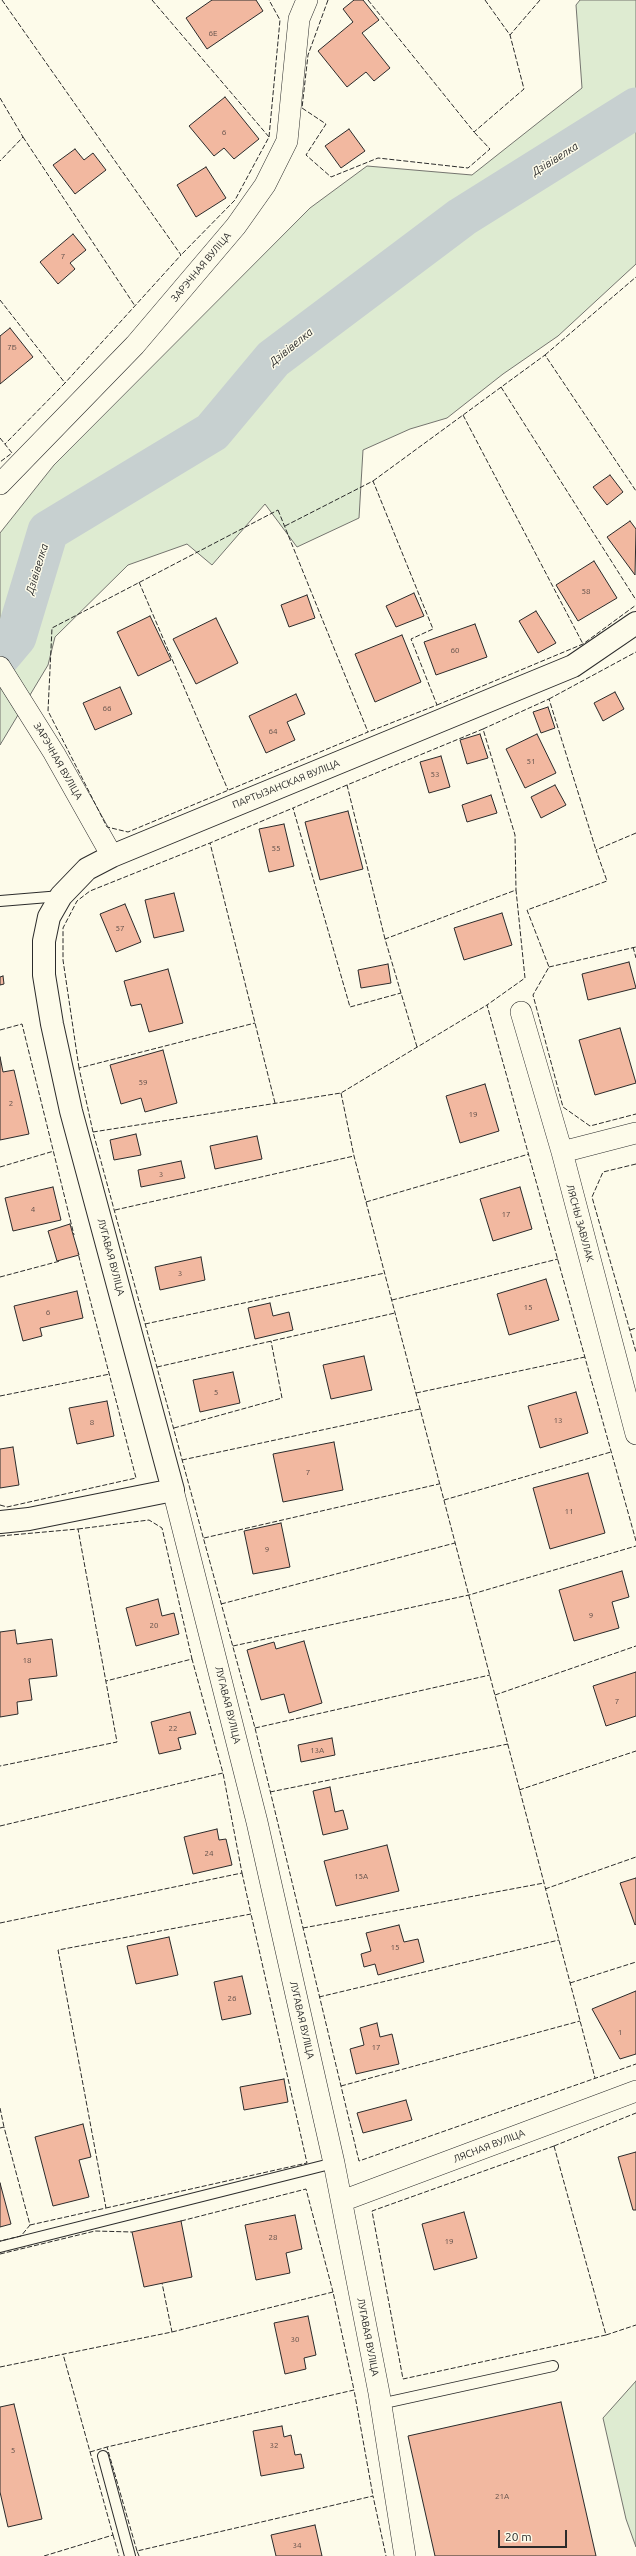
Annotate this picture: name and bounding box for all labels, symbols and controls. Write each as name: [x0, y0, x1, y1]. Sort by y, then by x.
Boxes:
house number: 6Е: [209, 28, 217, 38]
house number: 6: [222, 127, 226, 137]
water label: Дзівівелка: [529, 140, 581, 178]
street label: ЗАРЭЧНАЯ ВУЛІЦА: [168, 230, 234, 304]
house number: 7: [61, 251, 65, 261]
water label: Дзівівелка: [267, 325, 315, 369]
house number: 7Б: [7, 342, 17, 352]
water label: Дзівівелка: [23, 542, 51, 596]
house number: 58: [581, 586, 591, 596]
house number: 60: [450, 645, 460, 655]
house number: 66: [102, 703, 112, 713]
street label: ЗАРЭЧНАЯ ВУЛІЦА: [31, 720, 85, 802]
house number: 64: [268, 726, 278, 736]
house number: 51: [526, 756, 536, 766]
street label: ПАРТЫЗАНСКАЯ ВУЛІЦА: [231, 757, 341, 811]
house number: 53: [430, 769, 440, 779]
house number: 55: [271, 843, 281, 853]
house number: 57: [115, 923, 125, 933]
house number: 59: [138, 1077, 148, 1087]
house number: 2: [9, 1098, 13, 1108]
house number: 19: [468, 1109, 478, 1119]
house number: 3: [159, 1169, 163, 1179]
street label: ЛЯСНЫ ЗАВУЛАК: [564, 1183, 596, 1263]
house number: 4: [31, 1204, 35, 1214]
house number: 17: [501, 1209, 511, 1219]
street label: ЛУГАВАЯ ВУЛІЦА: [95, 1217, 127, 1297]
house number: 3: [178, 1268, 182, 1278]
house number: 15: [523, 1302, 533, 1312]
house number: 6: [46, 1307, 50, 1317]
house number: 5: [214, 1387, 218, 1397]
house number: 13: [553, 1415, 563, 1425]
house number: 8: [90, 1417, 94, 1427]
house number: 7: [306, 1467, 310, 1477]
house number: 11: [564, 1506, 574, 1516]
house number: 9: [265, 1544, 269, 1554]
house number: 9: [589, 1610, 593, 1620]
house number: 20: [149, 1620, 159, 1630]
house number: 18: [22, 1655, 32, 1665]
street label: ЛУГАВАЯ ВУЛІЦА: [213, 1665, 243, 1745]
house number: 7: [615, 1696, 619, 1706]
house number: 22: [168, 1723, 178, 1733]
house number: 13А: [310, 1745, 324, 1755]
house number: 24: [204, 1848, 214, 1858]
house number: 15А: [354, 1871, 368, 1881]
house number: 15: [390, 1942, 400, 1952]
street label: ЛУГАВАЯ ВУЛІЦА: [287, 1980, 317, 2060]
house number: 26: [227, 1993, 237, 2003]
house number: 1: [618, 2027, 622, 2037]
house number: 17: [371, 2042, 381, 2052]
street label: ЛЯСНАЯ ВУЛІЦА: [451, 2127, 527, 2165]
house number: 28: [268, 2232, 278, 2242]
house number: 19: [444, 2236, 454, 2246]
street label: ЛУГАВАЯ ВУЛІЦА: [355, 2297, 381, 2377]
house number: 30: [290, 2334, 300, 2344]
house number: 32: [269, 2440, 279, 2450]
house number: 5: [11, 2445, 15, 2455]
house number: 21А: [495, 2491, 509, 2501]
scale bar: [500, 2522, 569, 2548]
text: 20 m: [505, 2530, 532, 2543]
house number: 34: [292, 2540, 302, 2550]

